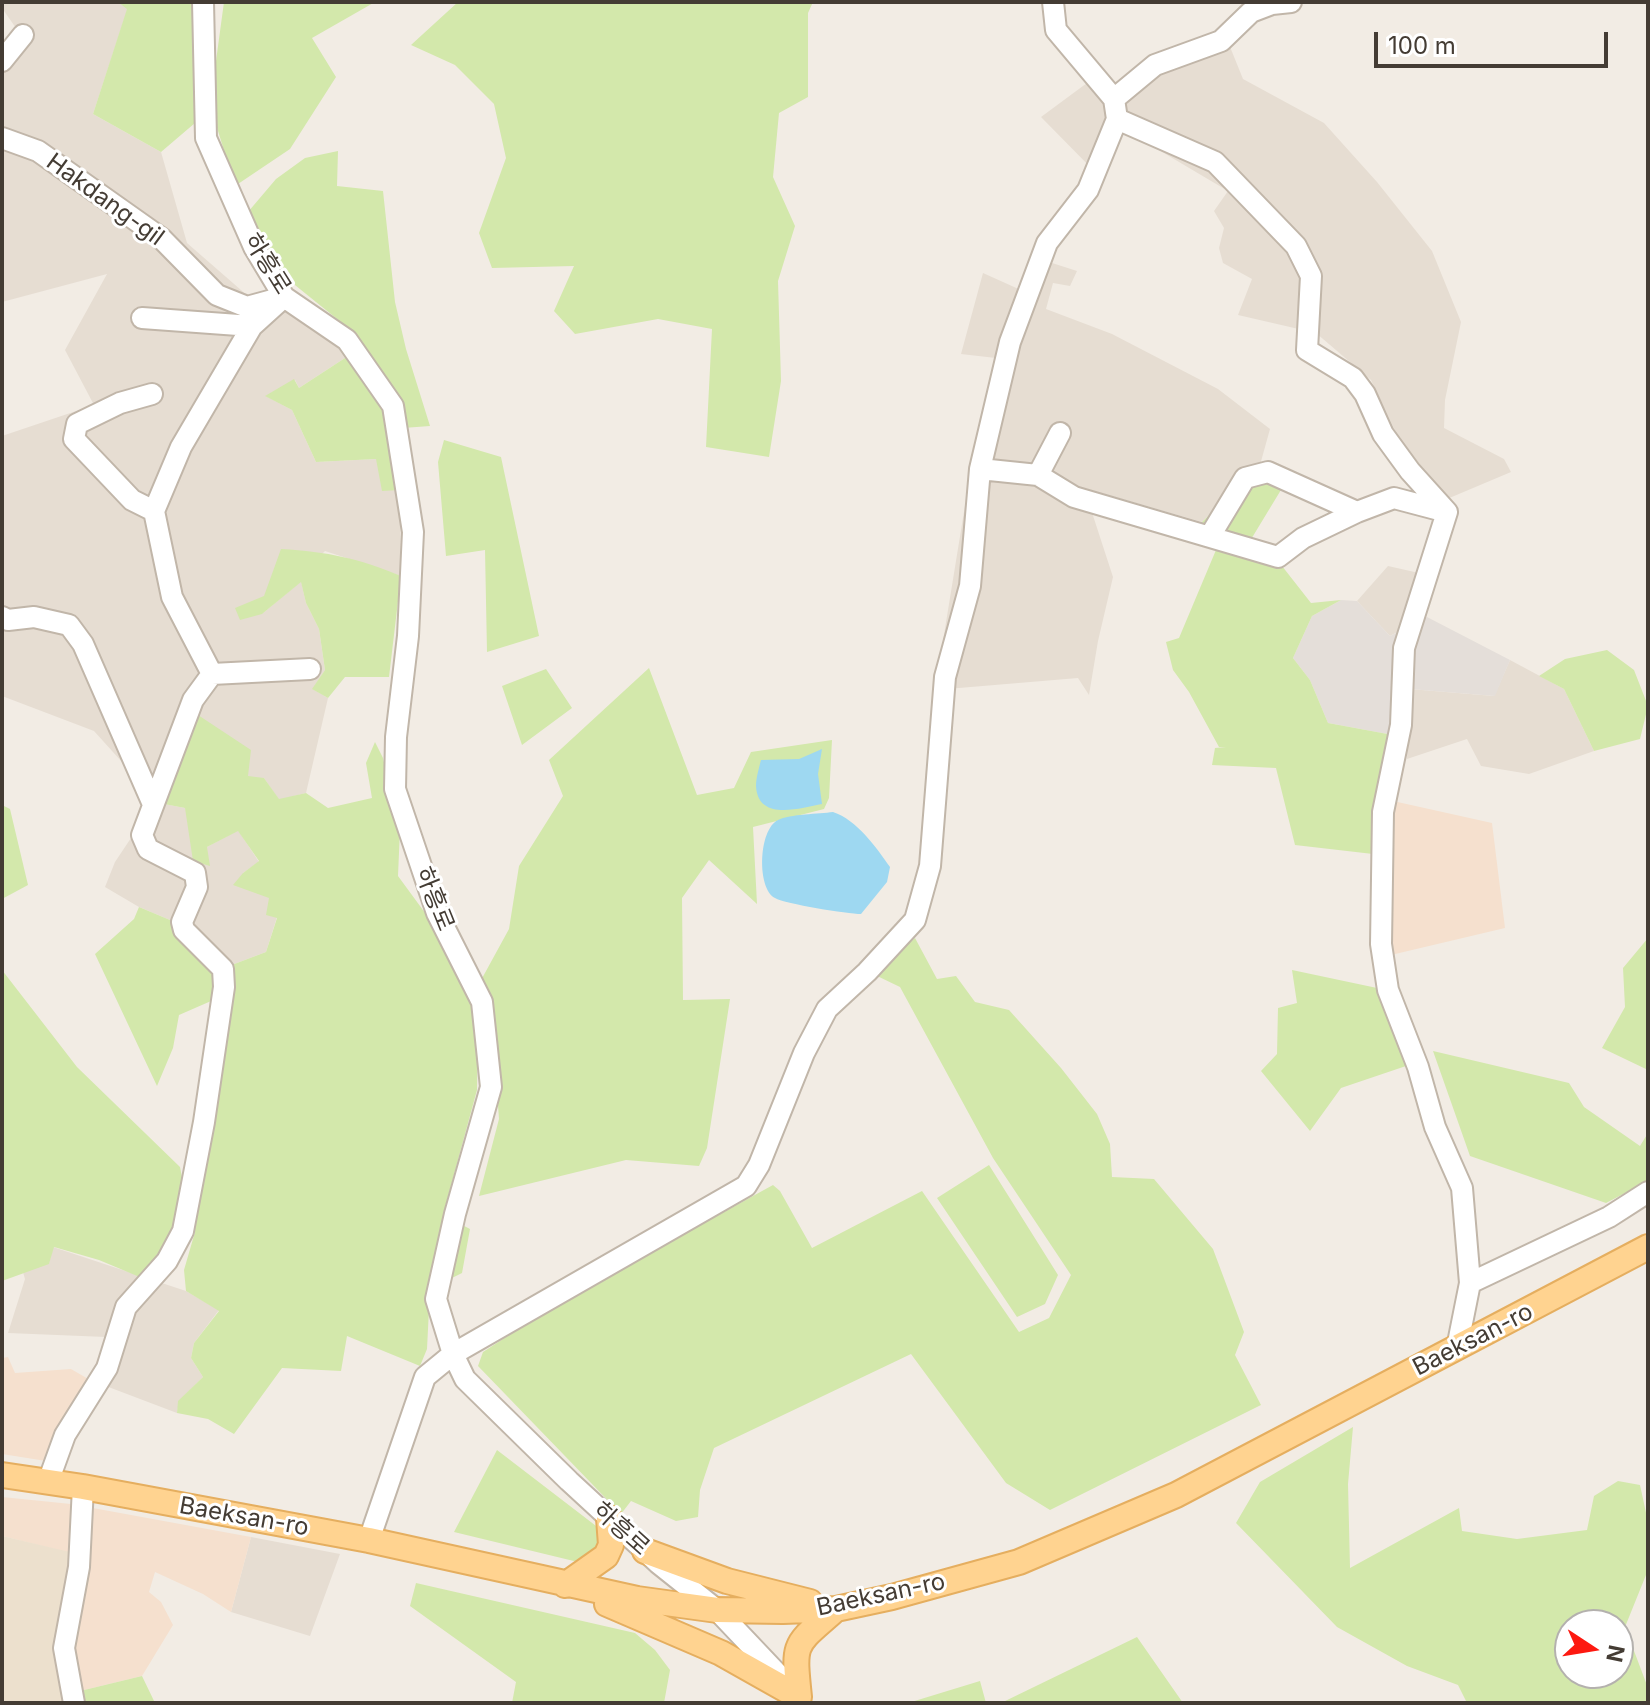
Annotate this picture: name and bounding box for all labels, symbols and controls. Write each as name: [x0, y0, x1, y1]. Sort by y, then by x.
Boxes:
scale bar: [1378, 16, 1612, 66]
text: 100 m: [1388, 31, 1456, 60]
street label: Hakdang-gil: [41, 148, 169, 252]
street label: 하흥로: [237, 228, 297, 300]
street label: 하흥로: [408, 863, 460, 935]
street label: Baeksan-ro: [1408, 1297, 1538, 1383]
street label: Baeksan-ro: [177, 1491, 311, 1543]
street label: 하흥로: [587, 1496, 655, 1562]
street label: Baeksan-ro: [814, 1567, 948, 1623]
north arrow: [1554, 1609, 1634, 1689]
text: N: [1601, 1643, 1630, 1664]

